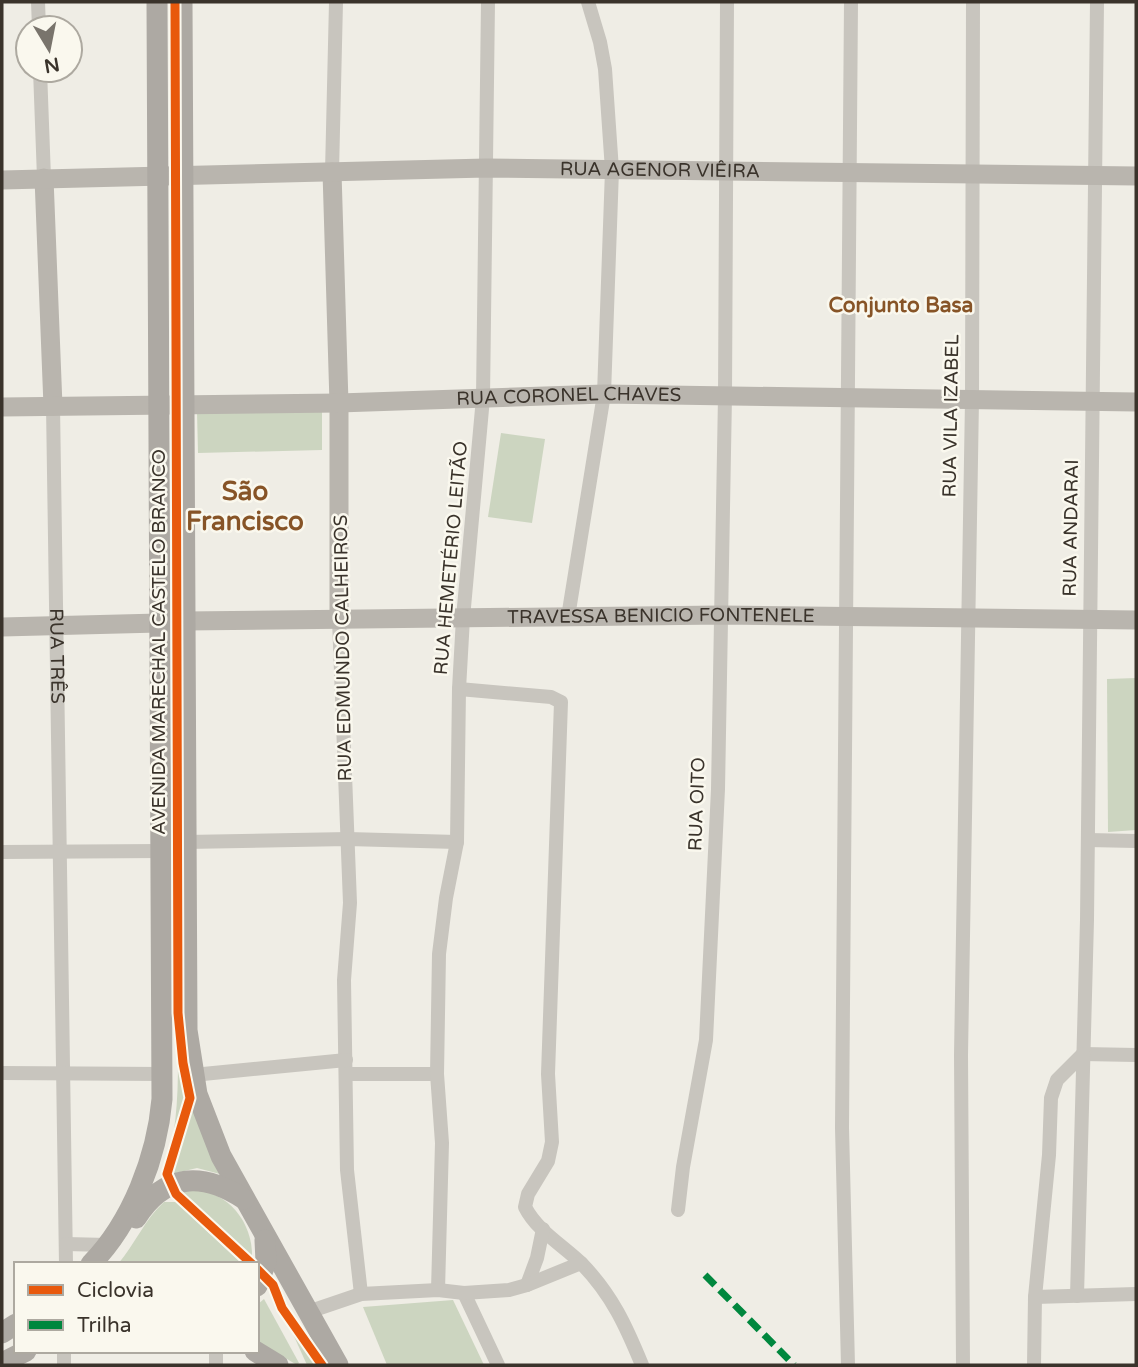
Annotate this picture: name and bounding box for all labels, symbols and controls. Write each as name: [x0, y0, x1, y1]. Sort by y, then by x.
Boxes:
north arrow: [14, 14, 84, 84]
text: N: [42, 53, 61, 77]
street label: RUA AGENOR VIÊIRA: [560, 158, 760, 182]
district label: Conjunto Basa: [829, 293, 973, 318]
street label: RUA VILA IZABEL: [939, 334, 963, 498]
street label: RUA CORONEL CHAVES: [456, 383, 682, 410]
street label: RUA HEMETÉRIO LEITÃO: [429, 440, 472, 676]
street label: AVENIDA MARECHAL CASTELO BRANCO: [148, 449, 170, 835]
street label: RUA ANDARAI: [1059, 459, 1083, 597]
district label: São Francisco: [186, 476, 304, 537]
street label: RUA EDMUNDO CALHEIROS: [330, 515, 356, 781]
street label: TRAVESSA BENICIO FONTENELE: [507, 604, 815, 628]
street label: RUA TRÊS: [45, 608, 69, 704]
street label: RUA OITO: [684, 757, 710, 851]
legend: [14, 1262, 259, 1353]
text: Ciclovia: [77, 1278, 154, 1303]
text: Trilha: [77, 1313, 132, 1338]

